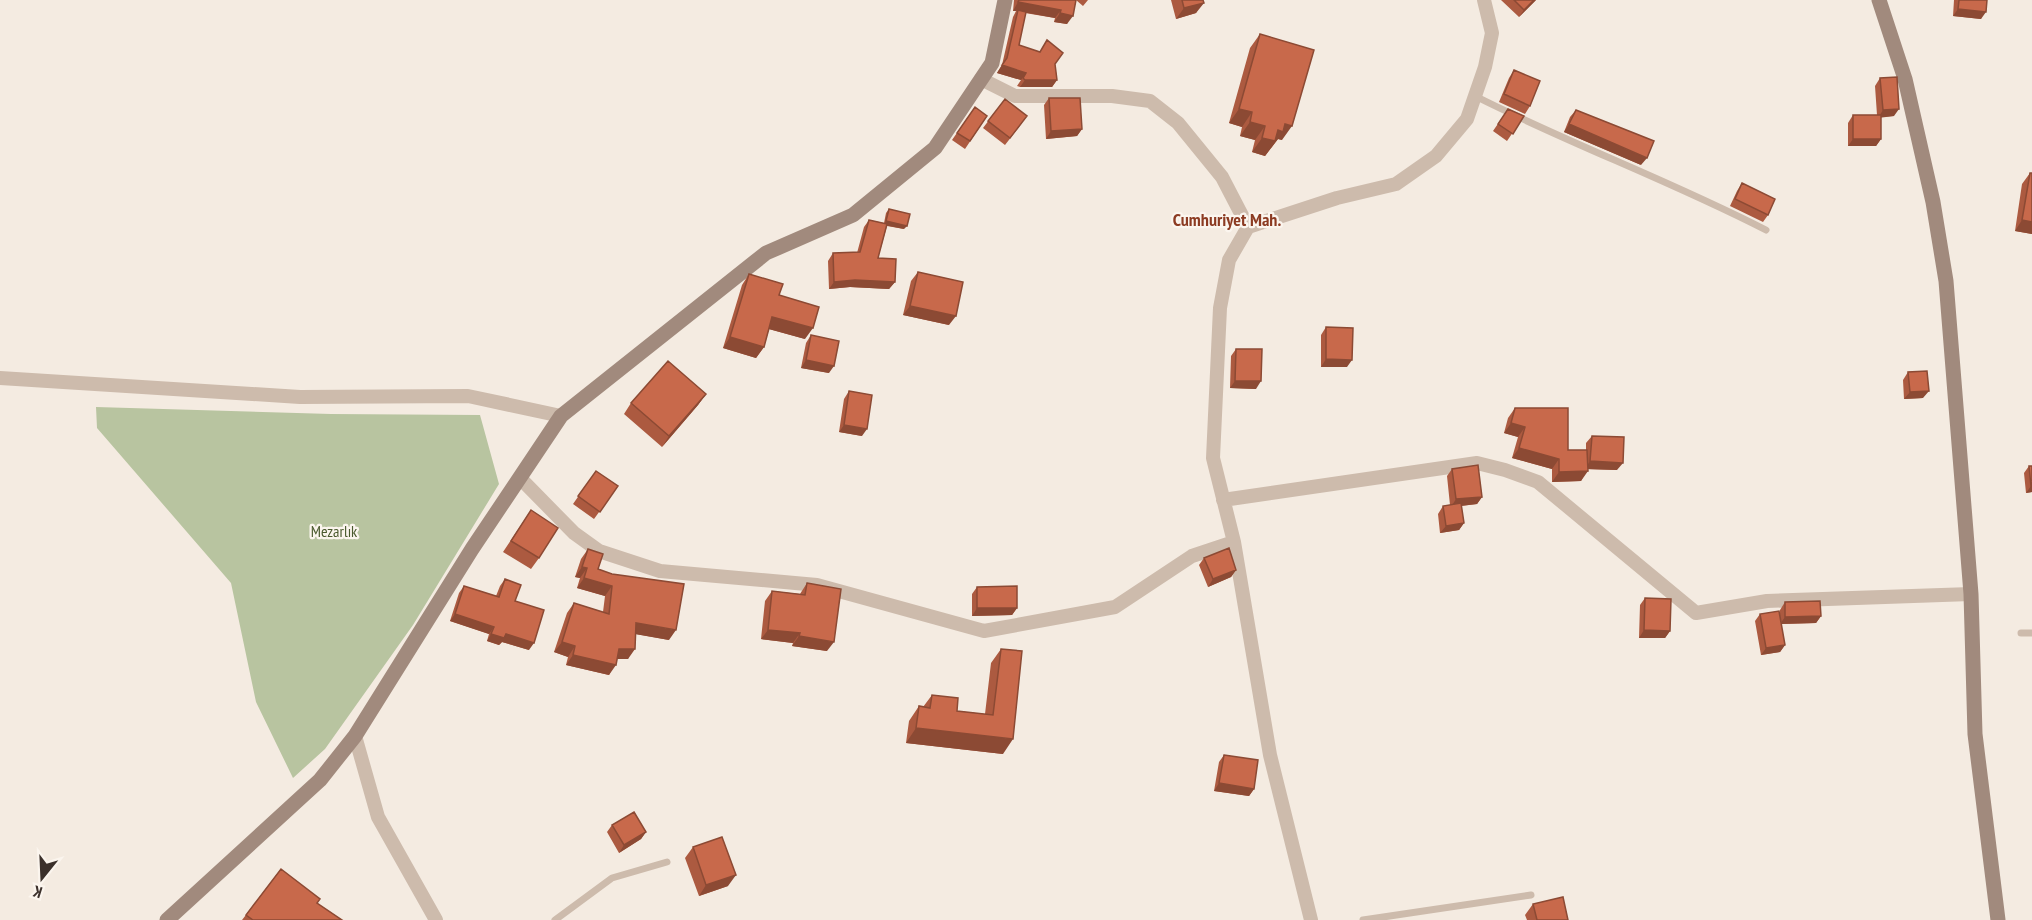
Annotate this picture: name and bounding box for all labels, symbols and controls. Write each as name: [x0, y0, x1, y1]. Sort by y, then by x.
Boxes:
district label: Cumhuriyet Mah.: [1173, 208, 1281, 231]
park label: Mezarlık: [311, 521, 358, 541]
north arrow: [12, 848, 72, 908]
text: K: [30, 881, 44, 903]

